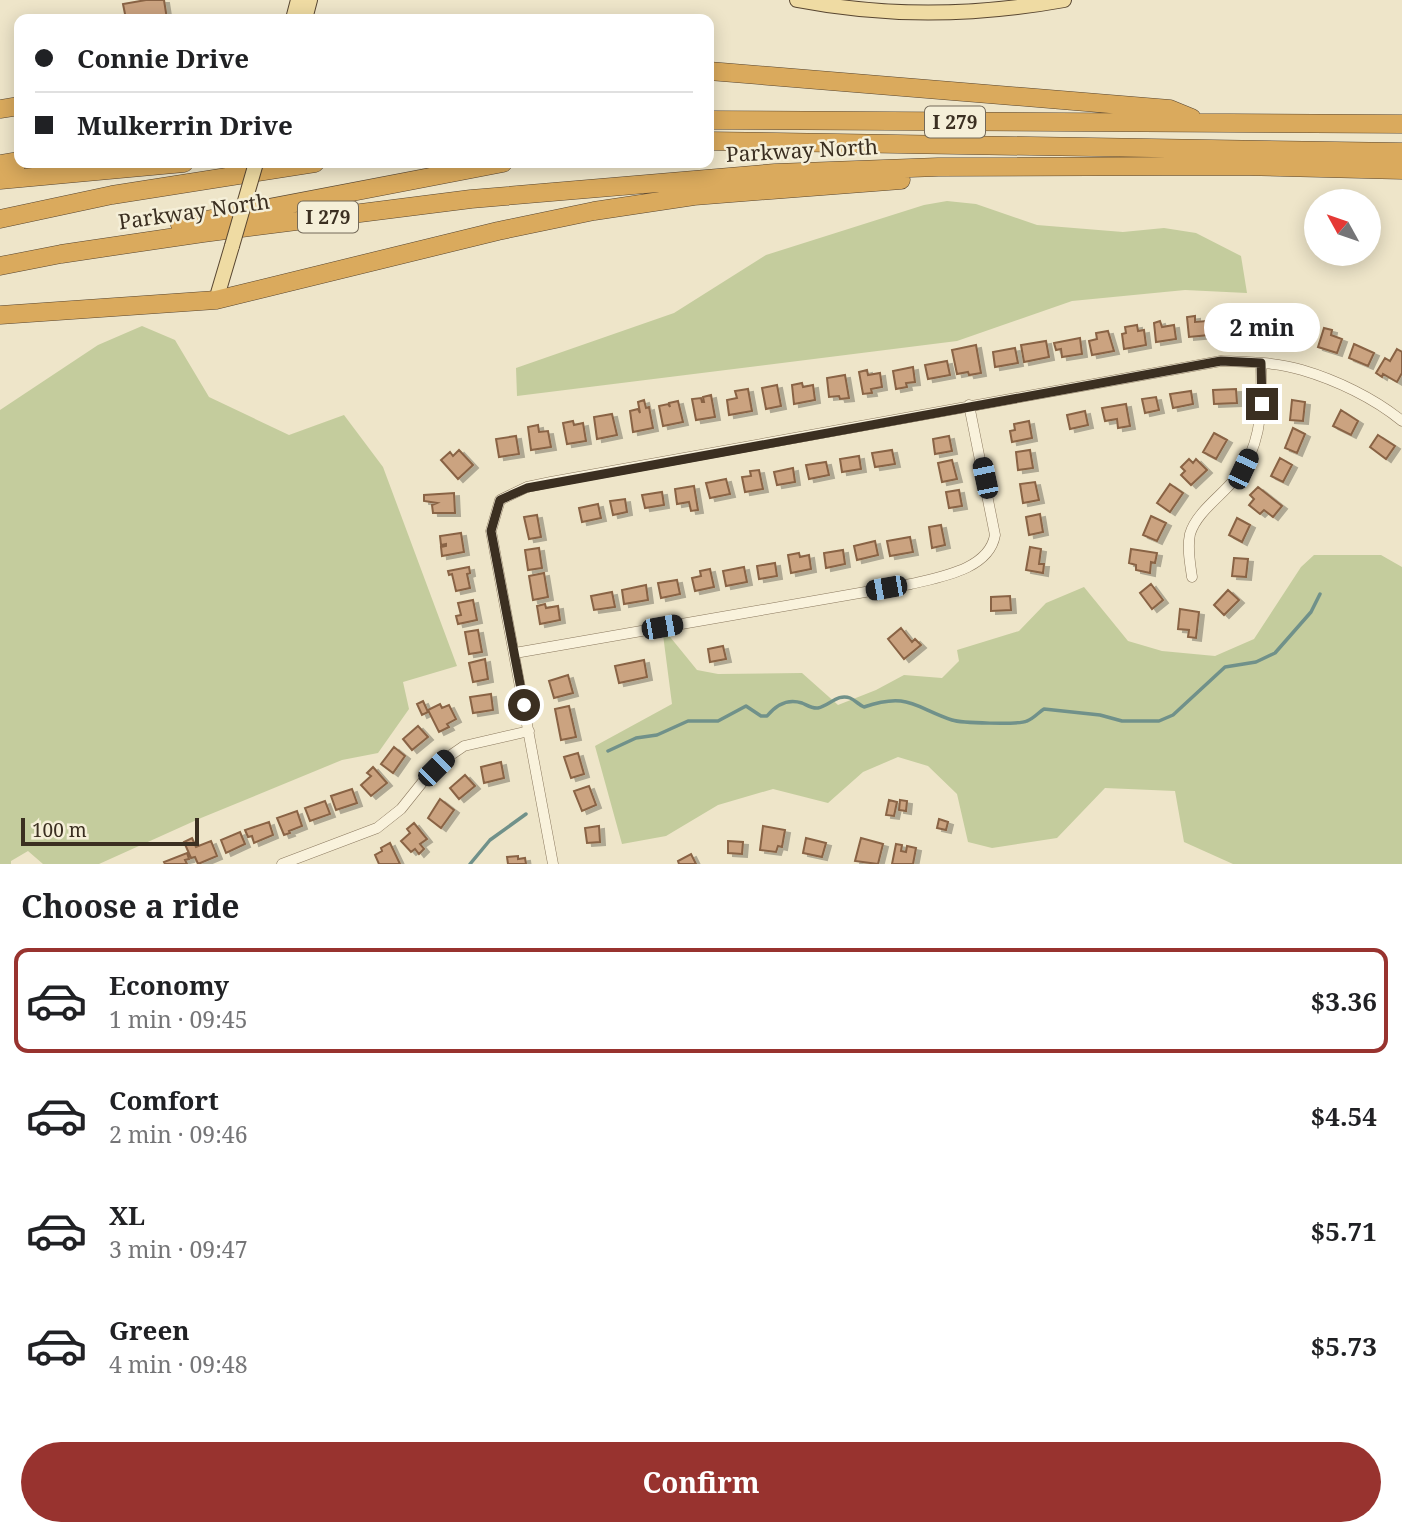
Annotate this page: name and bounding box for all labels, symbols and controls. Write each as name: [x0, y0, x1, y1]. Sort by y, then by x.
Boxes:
text: Connie Drive: [77, 40, 249, 76]
road number: I 279: [925, 106, 985, 138]
text: Mulkerrin Drive: [77, 107, 293, 143]
street label: Parkway North: [725, 132, 879, 168]
street label: Parkway North: [117, 187, 271, 235]
north arrow: [1304, 189, 1381, 266]
map controls: [1304, 189, 1381, 266]
road number: I 279: [298, 202, 358, 232]
callout: 2 min: [1204, 302, 1320, 352]
text: 2 min: [1229, 311, 1295, 343]
route end: [1246, 388, 1278, 420]
car: [1225, 446, 1262, 492]
car: [971, 455, 1000, 501]
car: [864, 574, 909, 602]
car: [640, 613, 685, 641]
route start: [508, 689, 540, 721]
car: [414, 746, 459, 790]
scale bar: [21, 815, 200, 847]
text: 100 m: [32, 817, 87, 843]
text: Choose a ride: [21, 884, 240, 927]
text: Economy: [109, 967, 229, 1003]
icon: car: [25, 969, 88, 1032]
text: $3.36: [1311, 983, 1377, 1019]
text: 1 min · 09:45: [109, 1003, 247, 1035]
text: Comfort: [109, 1082, 219, 1118]
icon: car: [25, 1084, 88, 1147]
text: $4.54: [1311, 1098, 1377, 1134]
text: 2 min · 09:46: [109, 1118, 247, 1150]
text: XL: [109, 1197, 145, 1233]
icon: car: [25, 1199, 88, 1262]
text: $5.71: [1311, 1213, 1377, 1249]
text: 3 min · 09:47: [109, 1233, 247, 1265]
text: Green: [109, 1312, 190, 1348]
icon: car: [25, 1314, 88, 1377]
text: $5.73: [1311, 1328, 1377, 1364]
text: 4 min · 09:48: [109, 1348, 247, 1380]
button: Confirm: [21, 1442, 1381, 1522]

